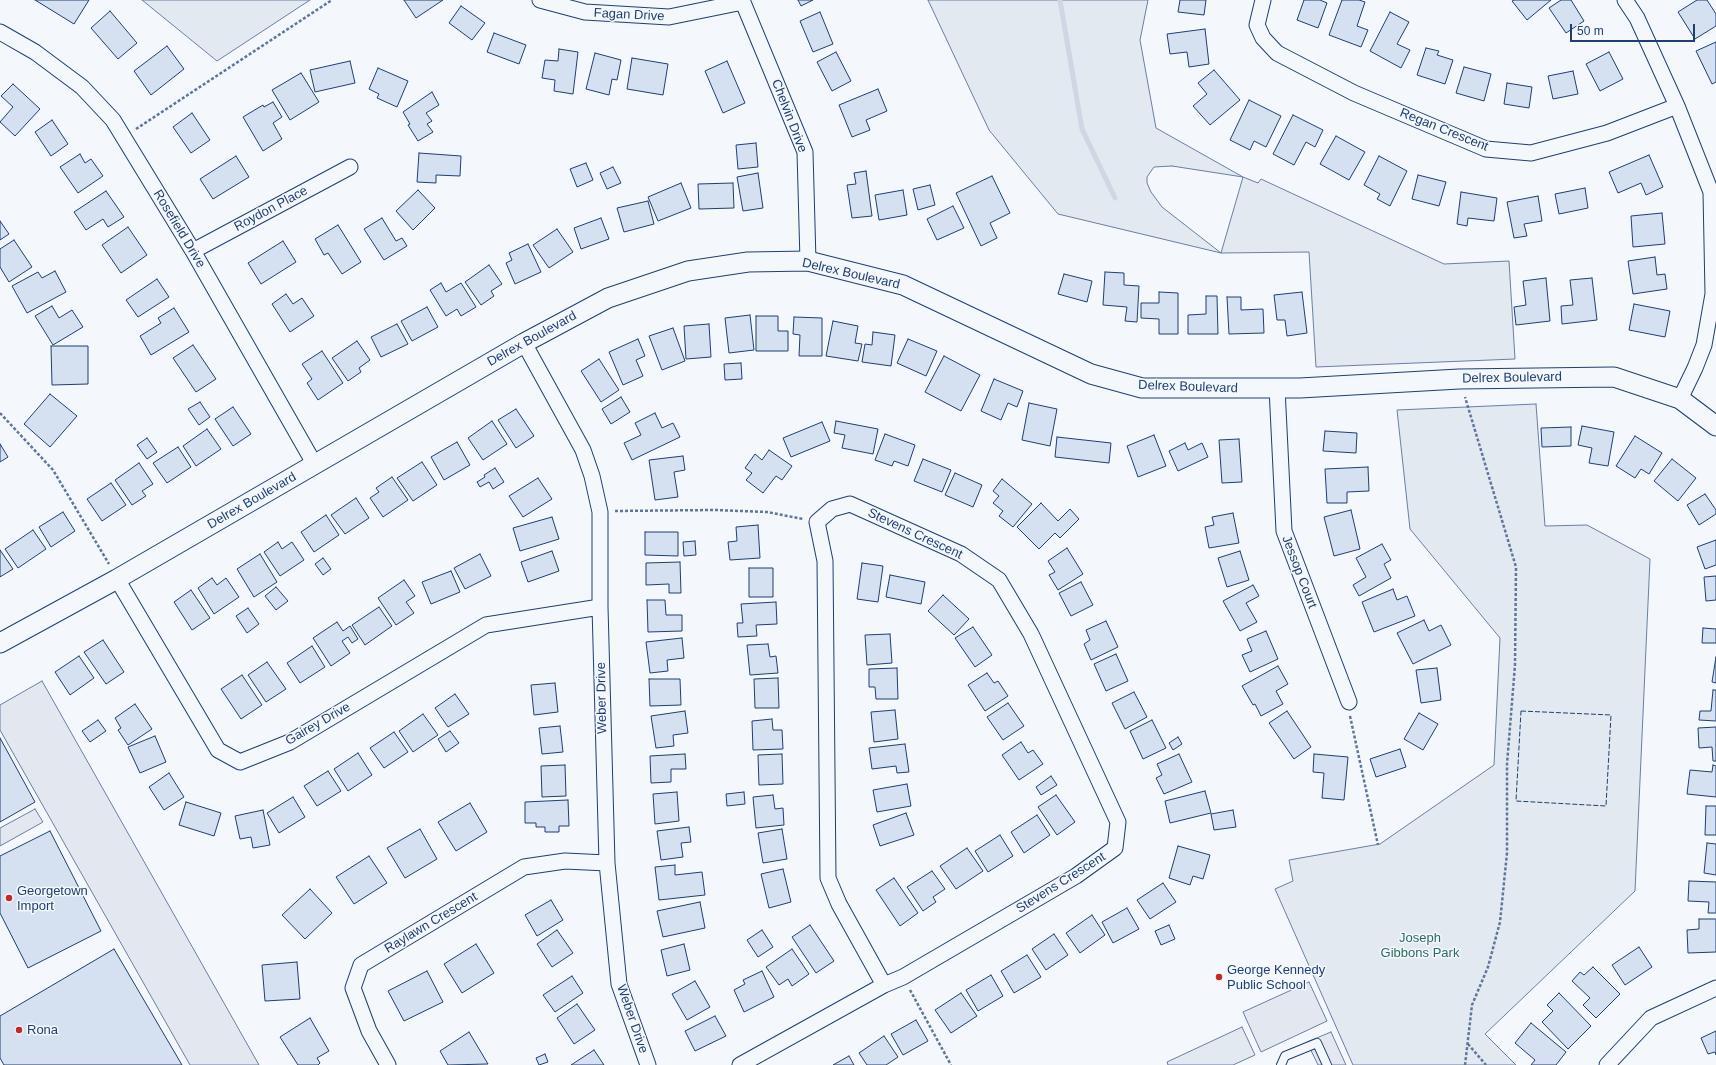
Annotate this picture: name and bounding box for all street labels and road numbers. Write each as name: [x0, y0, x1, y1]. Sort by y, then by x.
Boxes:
street label: Fagan Drive: [593, 5, 665, 25]
street label: Chelvin Drive: [768, 77, 810, 155]
street label: Regan Crescent: [1398, 105, 1490, 155]
street label: Roydon Place: [232, 183, 310, 235]
street label: Rosefield Drive: [150, 187, 208, 271]
street label: Delrex Boulevard: [801, 255, 901, 293]
street label: Delrex Boulevard: [485, 308, 579, 370]
street label: Delrex Boulevard: [1462, 369, 1562, 387]
street label: Delrex Boulevard: [1138, 377, 1238, 397]
street label: Delrex Boulevard: [205, 469, 299, 533]
street label: Stevens Crescent: [865, 505, 965, 563]
street label: Jessop Court: [1278, 533, 1320, 611]
street label: Weber Drive: [594, 662, 610, 734]
street label: Gairey Drive: [283, 699, 353, 749]
street label: Stevens Crescent: [1013, 849, 1109, 917]
street label: Raylawn Crescent: [382, 889, 480, 957]
street label: Weber Drive: [613, 982, 651, 1056]

